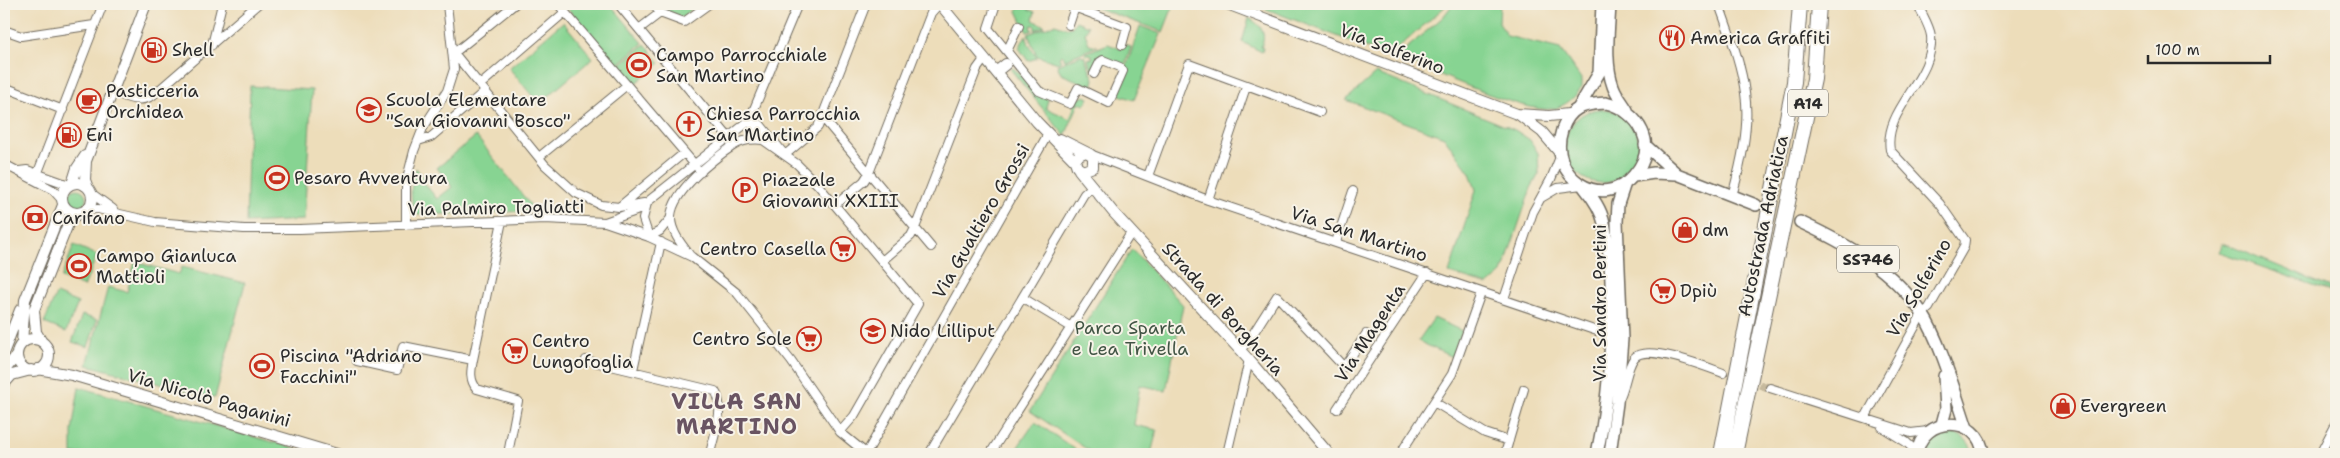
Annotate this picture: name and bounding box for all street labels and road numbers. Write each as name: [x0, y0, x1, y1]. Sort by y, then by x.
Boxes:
street label: Via Solferino: [1336, 18, 1448, 80]
road number: A14: [1788, 90, 1828, 116]
street label: Autostrada Adriatica: [1732, 133, 1794, 319]
street label: Via Gualtiero Grossi: [927, 139, 1035, 303]
street label: Via Palmiro Togliatti: [407, 194, 585, 222]
street label: Via San Martino: [1287, 201, 1431, 267]
street label: Via Sandro Pertini: [1588, 224, 1612, 382]
street label: Via Solferino: [1881, 234, 1957, 342]
street label: Strada di Borgheria: [1157, 237, 1289, 381]
road number: SS746: [1837, 245, 1899, 272]
street label: Via Magenta: [1329, 279, 1411, 387]
street label: Via Nicolò Paganini: [125, 363, 293, 433]

